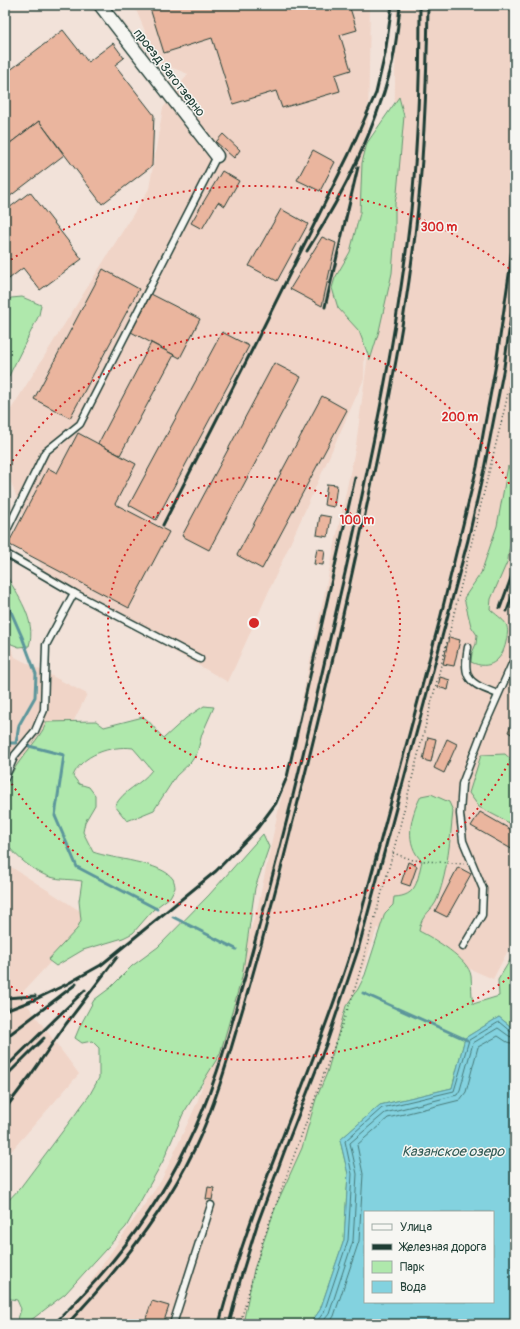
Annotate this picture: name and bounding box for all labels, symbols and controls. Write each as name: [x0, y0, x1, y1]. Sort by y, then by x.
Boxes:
street label: проезд Заготзерно: [130, 25, 208, 120]
text: 300 m: [421, 220, 458, 235]
text: 200 m: [442, 410, 479, 425]
text: 100 m: [340, 513, 375, 528]
centre of rings: [247, 616, 261, 630]
water label: Казанское озеро: [402, 1143, 505, 1160]
legend: [364, 1211, 494, 1303]
text: Улица: [400, 1220, 432, 1235]
text: Железная дорога: [398, 1240, 487, 1255]
text: Парк: [400, 1260, 425, 1275]
text: Вода: [400, 1280, 426, 1295]

